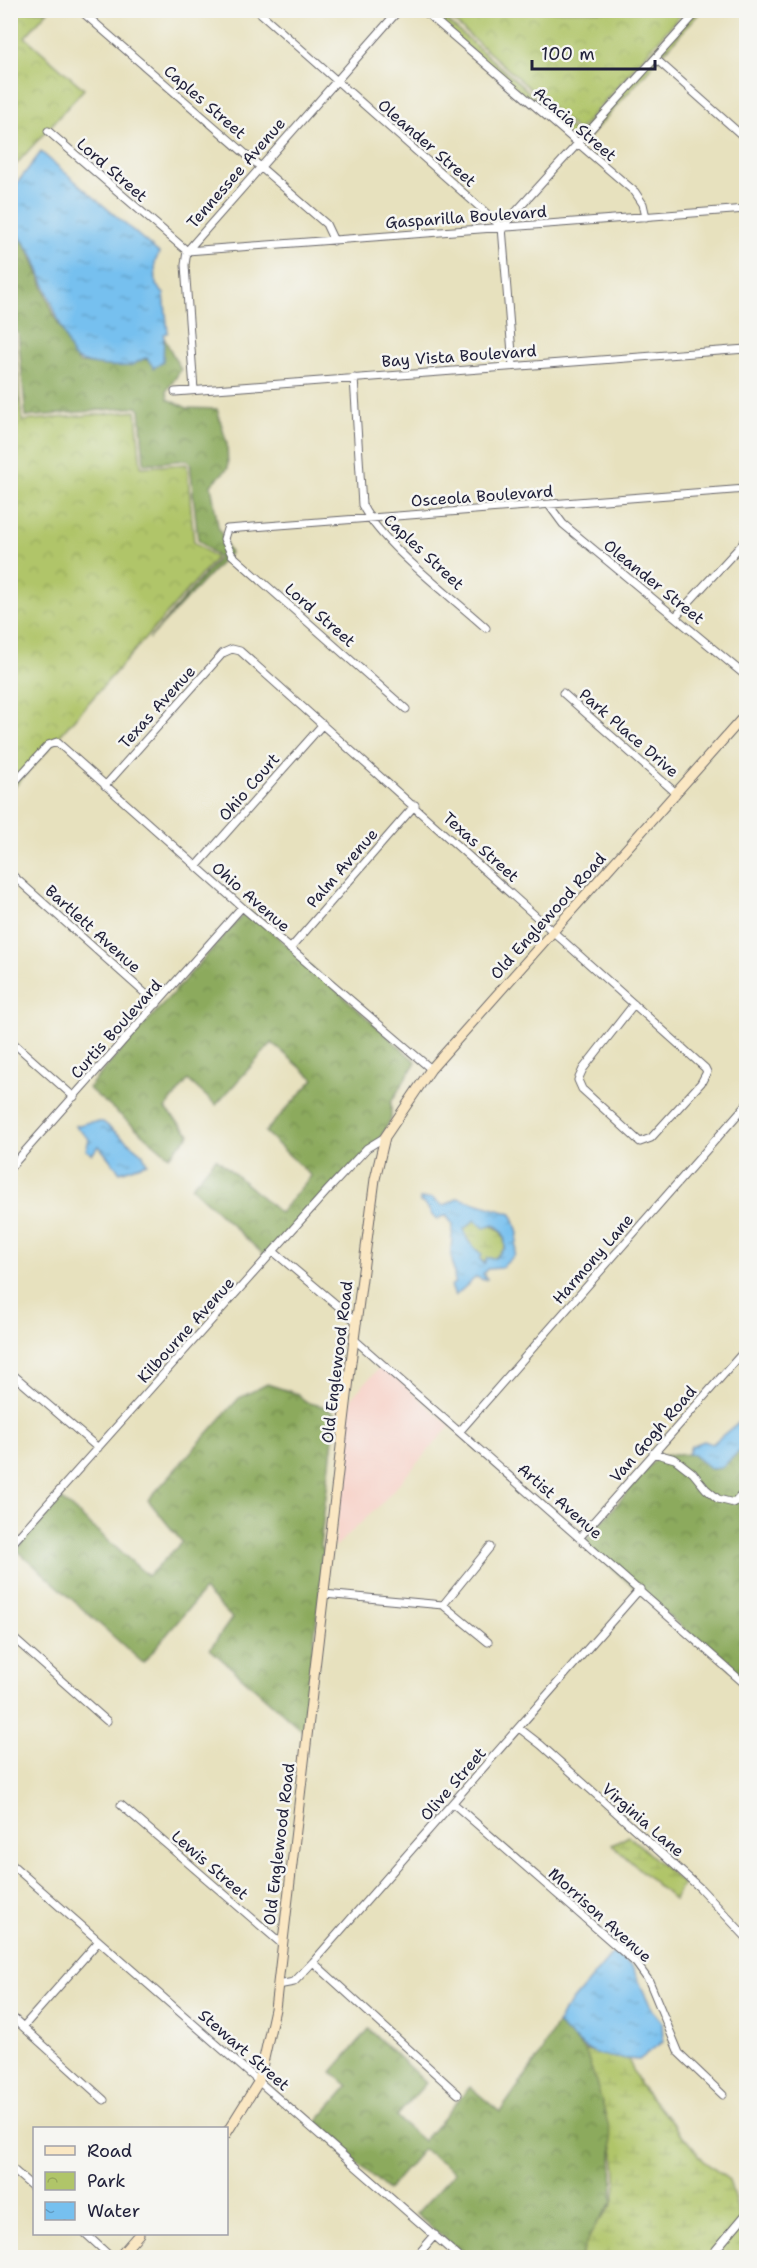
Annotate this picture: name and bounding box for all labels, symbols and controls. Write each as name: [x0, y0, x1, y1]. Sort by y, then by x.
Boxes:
scale bar: [532, 33, 655, 71]
text: 100 m: [541, 42, 595, 66]
street label: Caples Street: [159, 60, 251, 144]
street label: Acacia Street: [529, 82, 621, 166]
street label: Oleander Street: [373, 94, 481, 192]
street label: Tennessee Avenue: [182, 113, 290, 233]
street label: Lord Street: [72, 133, 152, 207]
street label: Gasparilla Boulevard: [385, 201, 547, 233]
street label: Bay Vista Boulevard: [381, 340, 537, 372]
street label: Osceola Boulevard: [410, 481, 554, 511]
street label: Caples Street: [379, 509, 469, 595]
street label: Oleander Street: [599, 535, 709, 629]
street label: Lord Street: [280, 578, 360, 652]
street label: Texas Avenue: [114, 661, 200, 753]
street label: Park Place Drive: [575, 684, 683, 782]
street label: Ohio Court: [214, 749, 284, 825]
street label: Texas Street: [438, 807, 524, 887]
street label: Palm Avenue: [302, 824, 382, 912]
street label: Old Englewood Road: [486, 848, 610, 984]
street label: Ohio Avenue: [207, 857, 295, 937]
street label: Bartlett Avenue: [41, 880, 145, 978]
street label: Curtis Boulevard: [66, 975, 166, 1083]
street label: Harmony Lane: [548, 1209, 638, 1309]
street label: Kilbourne Avenue: [133, 1273, 239, 1387]
street label: Old Englewood Road: [317, 1280, 357, 1444]
street label: Van Gogh Road: [605, 1381, 701, 1487]
street label: Artist Avenue: [513, 1458, 607, 1544]
street label: Olive Street: [415, 1743, 491, 1825]
street label: Old Englewood Road: [259, 1762, 299, 1926]
street label: Virginia Lane: [597, 1778, 689, 1862]
street label: Lewis Street: [167, 1826, 253, 1904]
street label: Morrison Avenue: [544, 1863, 656, 1967]
street label: Stewart Street: [194, 2005, 294, 2095]
legend: [33, 2127, 228, 2235]
text: Road: [87, 2139, 132, 2163]
text: Park: [87, 2169, 126, 2193]
text: Water: [87, 2199, 140, 2223]

